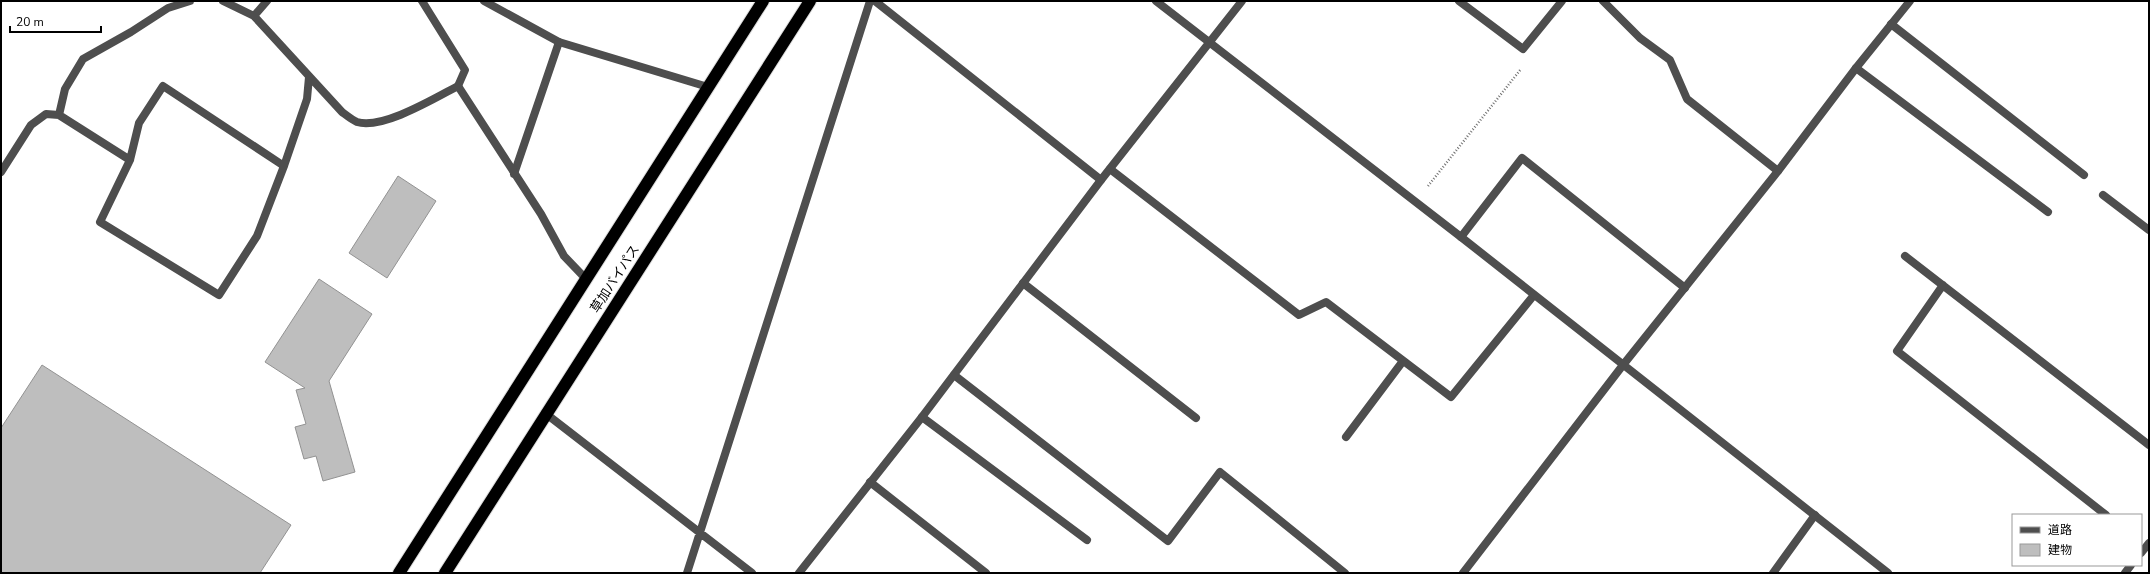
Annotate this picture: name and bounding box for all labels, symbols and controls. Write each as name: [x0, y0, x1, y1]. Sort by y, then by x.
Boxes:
scale bar: [10, 8, 101, 34]
text: 20 m: [16, 14, 44, 30]
street label: 草加バイパス: [586, 241, 644, 317]
legend: [2012, 514, 2142, 566]
text: 道路: [2048, 522, 2072, 538]
text: 建物: [2048, 542, 2072, 558]

